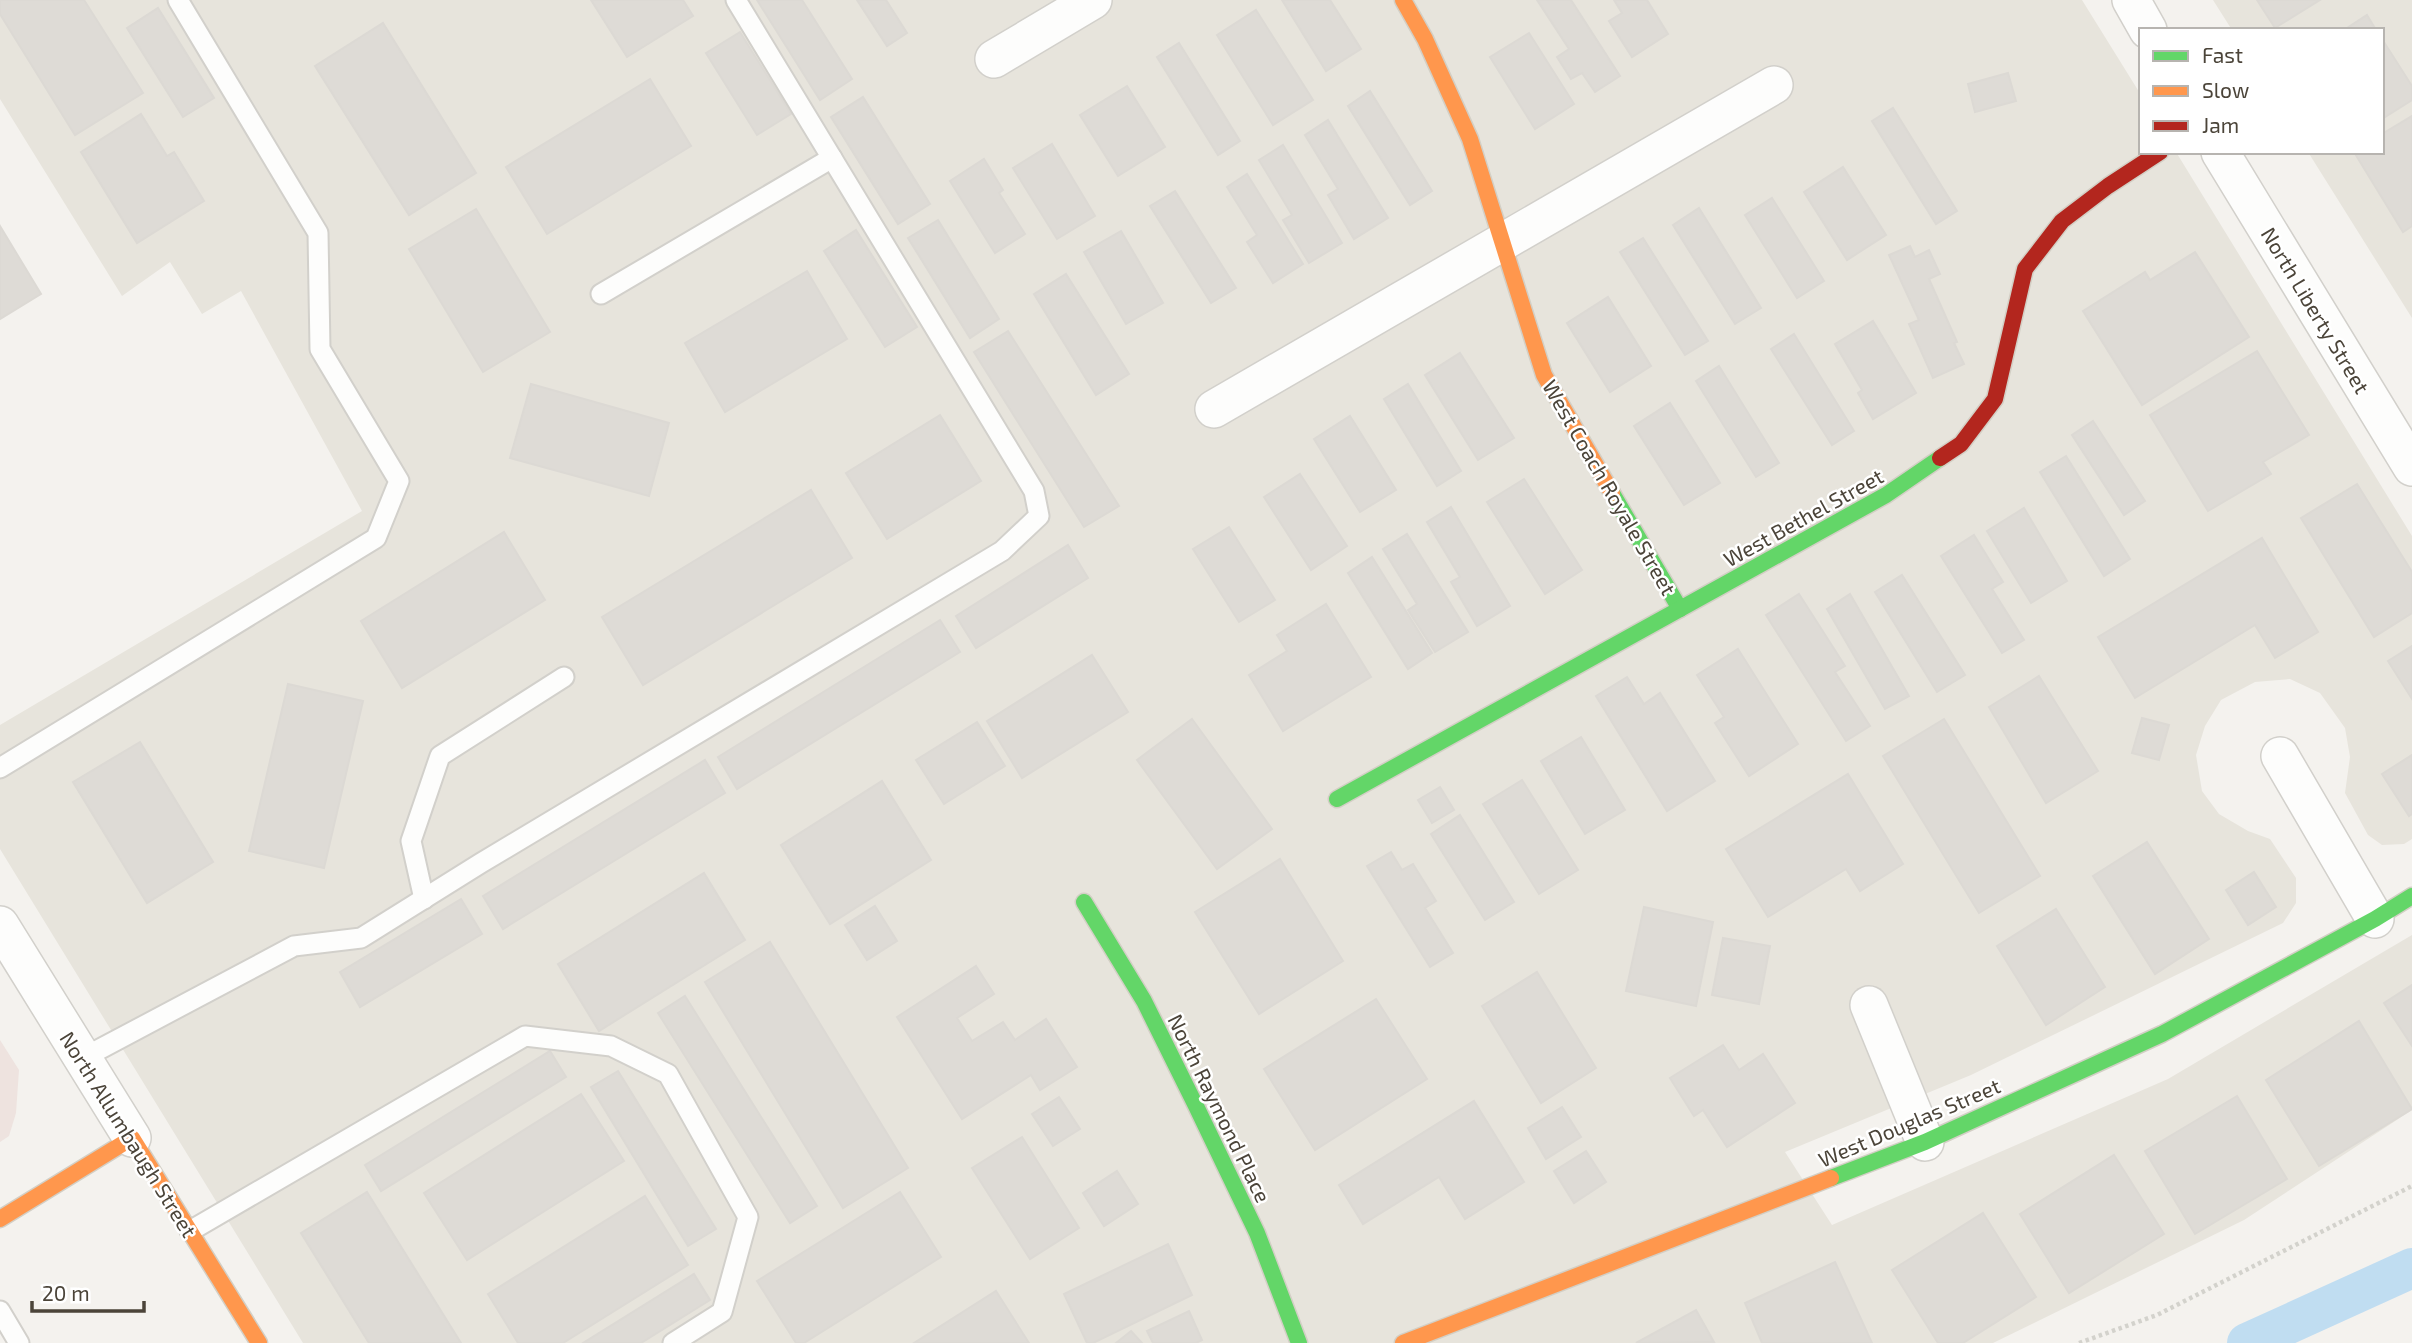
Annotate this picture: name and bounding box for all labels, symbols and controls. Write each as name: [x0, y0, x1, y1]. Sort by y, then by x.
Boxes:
legend: [2139, 28, 2384, 154]
text: Fast: [2202, 42, 2243, 67]
text: Slow: [2202, 77, 2249, 102]
text: Jam: [2202, 112, 2239, 137]
street label: North Liberty Street: [2257, 222, 2375, 398]
street label: West Coach Royale Street: [1538, 375, 1682, 599]
street label: West Bethel Street: [1719, 463, 1887, 571]
street label: North Raymond Place: [1164, 1010, 1276, 1206]
street label: North Allumbaugh Street: [55, 1027, 203, 1241]
street label: West Douglas Street: [1814, 1072, 2004, 1172]
scale bar: [32, 1270, 144, 1314]
text: 20 m: [42, 1280, 90, 1305]

